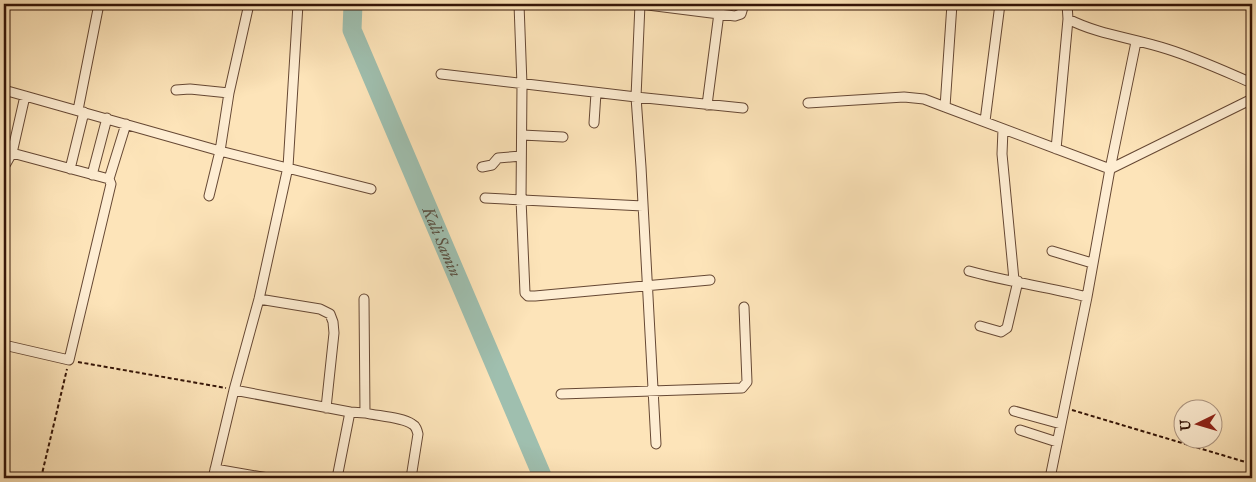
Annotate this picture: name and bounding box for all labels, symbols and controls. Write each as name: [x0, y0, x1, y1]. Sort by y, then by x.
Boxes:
water label: Kali Samin: [418, 203, 465, 280]
north arrow: [1174, 400, 1224, 450]
text: U: [1177, 418, 1194, 431]

